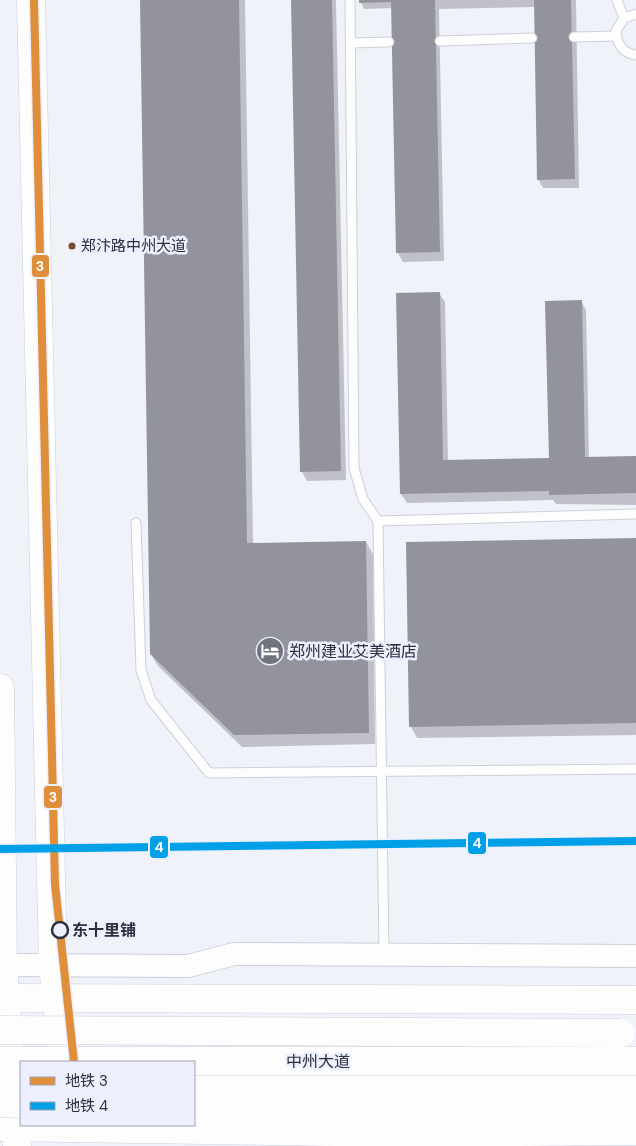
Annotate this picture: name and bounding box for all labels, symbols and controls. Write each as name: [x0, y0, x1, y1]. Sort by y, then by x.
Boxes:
place label: 郑汴路中州大道: [81, 236, 186, 256]
marker: 郑汴路中州大道: [67, 241, 77, 251]
line badge: 3: [31, 254, 50, 278]
text: 3: [36, 257, 44, 275]
hotel icon: 郑州建业艾美酒店: [255, 636, 285, 666]
place label: 郑州建业艾美酒店: [289, 641, 417, 662]
line badge: 3: [43, 785, 63, 809]
text: 3: [49, 788, 57, 806]
line badge: 4: [467, 831, 487, 855]
text: 4: [472, 834, 482, 852]
line badge: 4: [149, 835, 169, 859]
text: 4: [154, 838, 164, 856]
place label: 东十里铺: [72, 920, 136, 941]
marker: 东十里铺: [51, 921, 69, 939]
street label: 中州大道: [286, 1051, 350, 1072]
legend: [20, 1061, 195, 1126]
text: 地铁 3: [65, 1071, 108, 1091]
text: 地铁 4: [65, 1096, 108, 1116]

